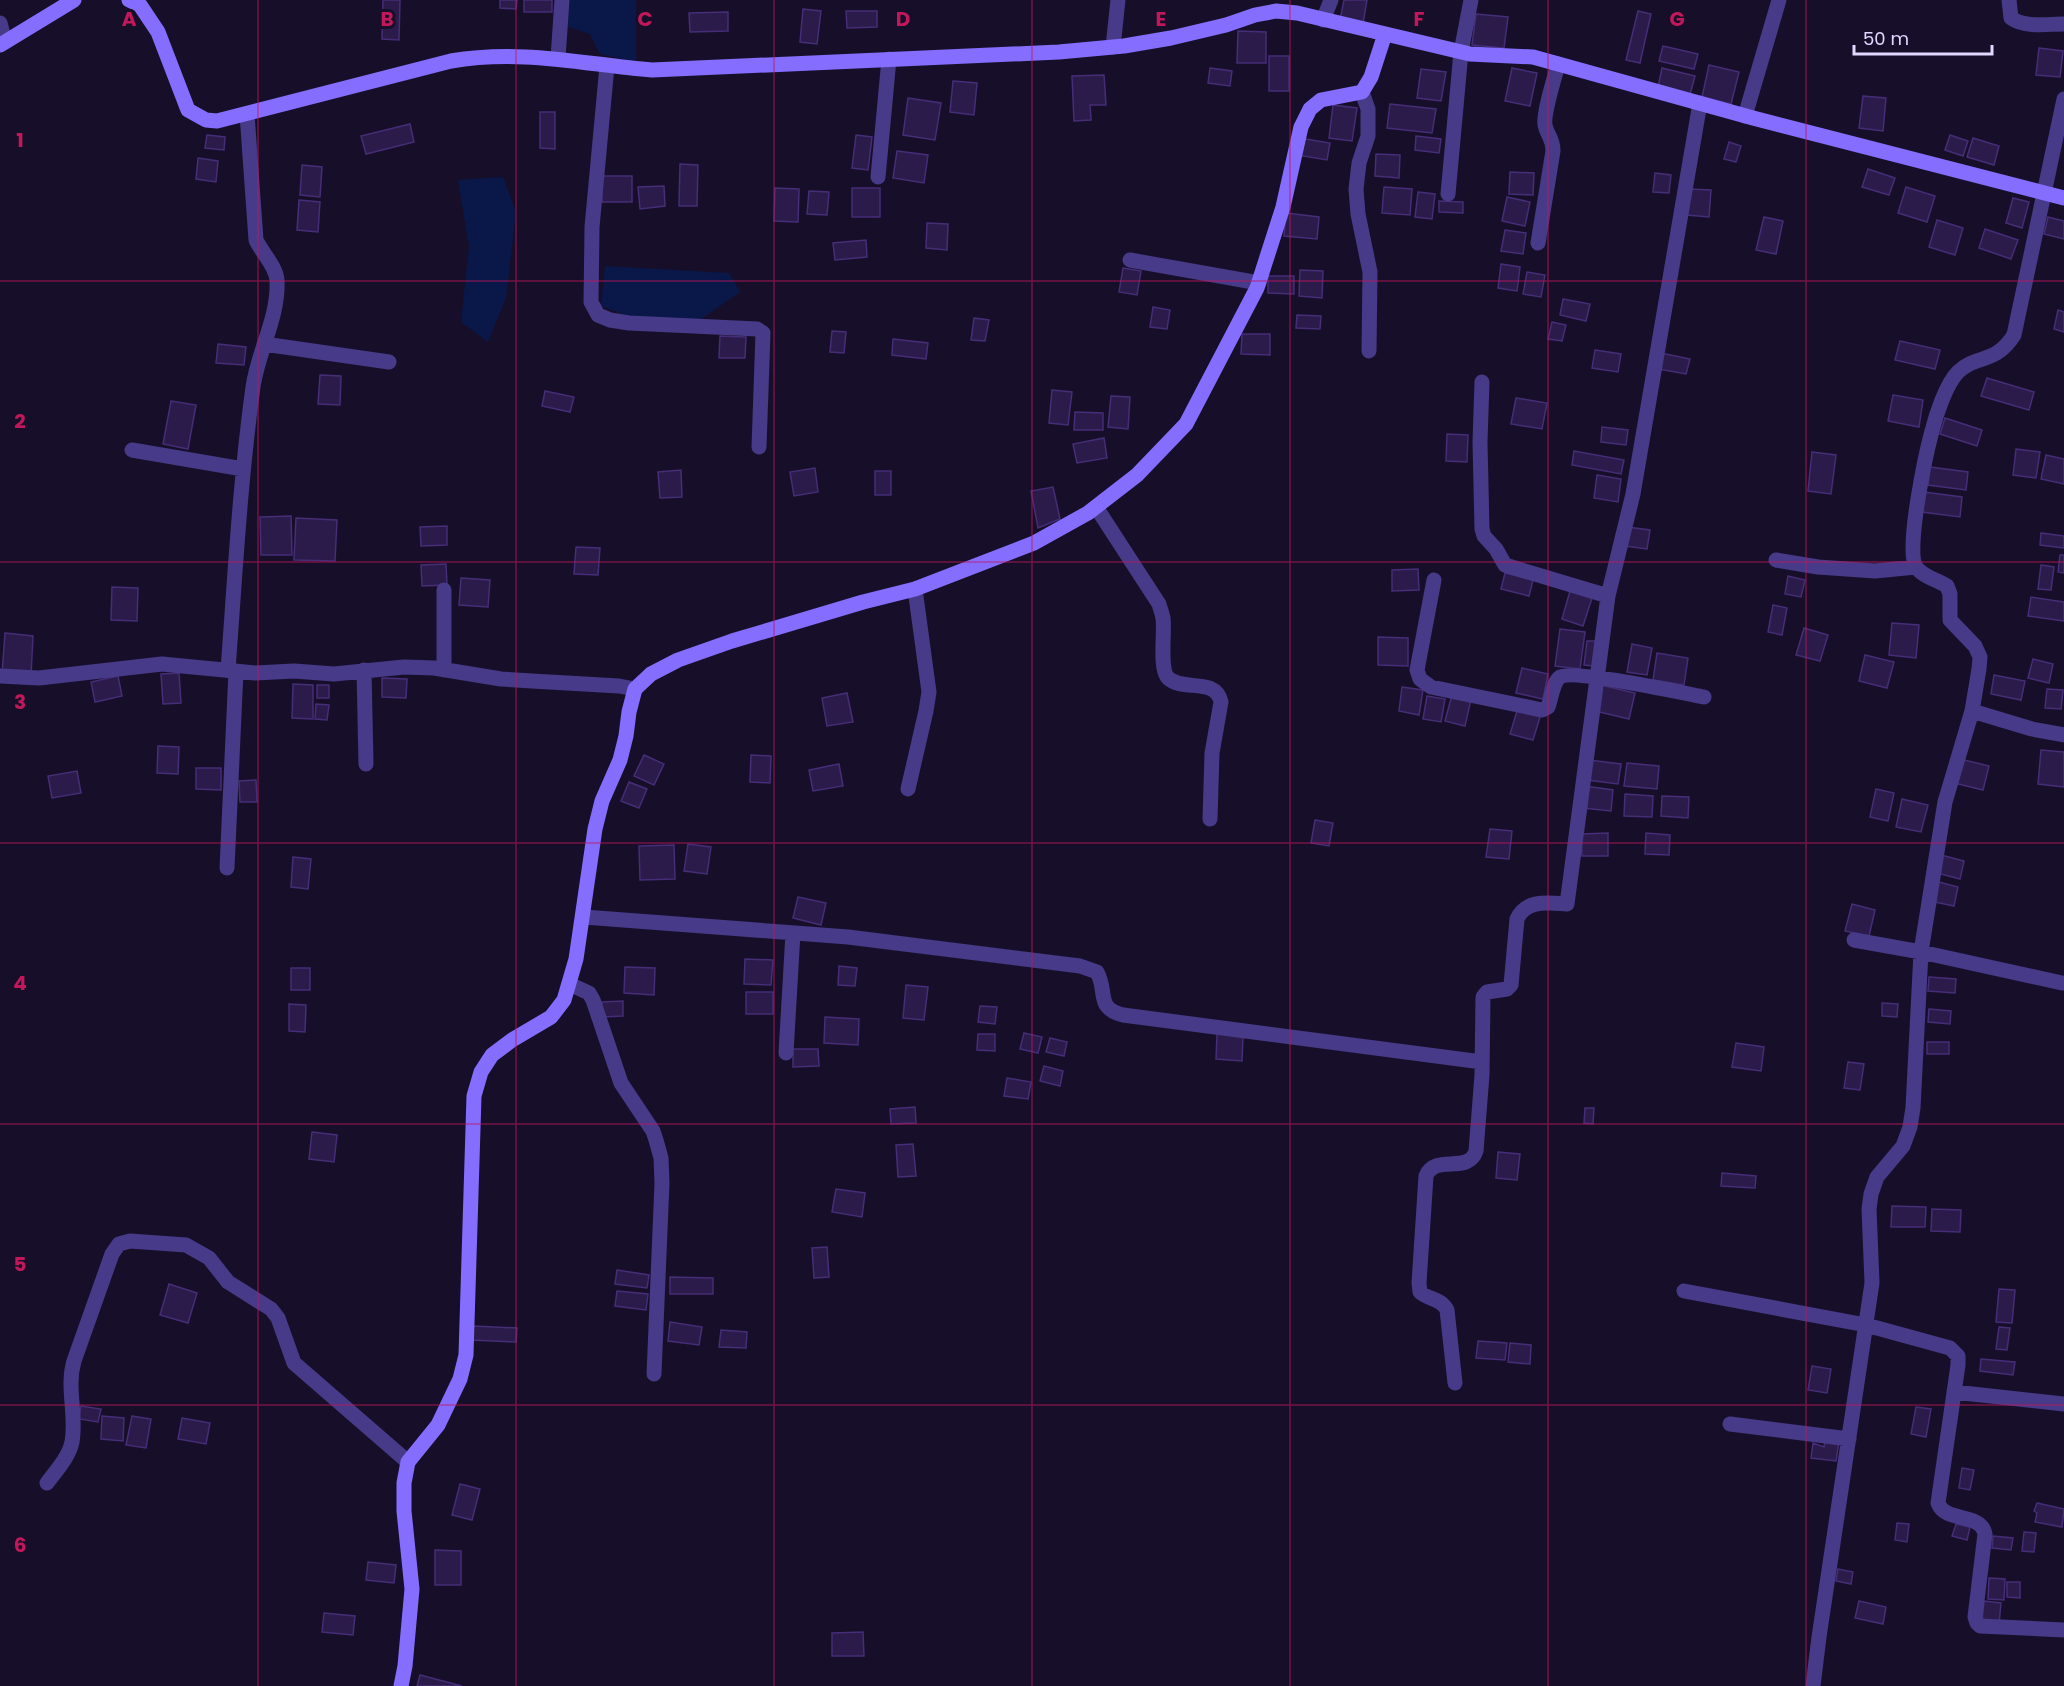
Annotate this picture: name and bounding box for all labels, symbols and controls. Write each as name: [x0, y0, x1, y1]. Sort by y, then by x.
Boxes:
text: A: [122, 5, 137, 33]
text: B: [380, 5, 394, 33]
text: C: [637, 5, 653, 33]
text: D: [896, 5, 910, 33]
text: E: [1156, 5, 1166, 33]
text: F: [1414, 5, 1425, 33]
text: G: [1669, 5, 1685, 33]
scale bar: [1854, 18, 1992, 56]
text: 50 m: [1863, 26, 1909, 51]
text: 1: [16, 126, 24, 154]
text: 2: [14, 407, 26, 435]
text: 3: [14, 688, 26, 716]
text: 4: [13, 969, 27, 997]
text: 5: [14, 1250, 27, 1278]
text: 6: [14, 1531, 26, 1559]

